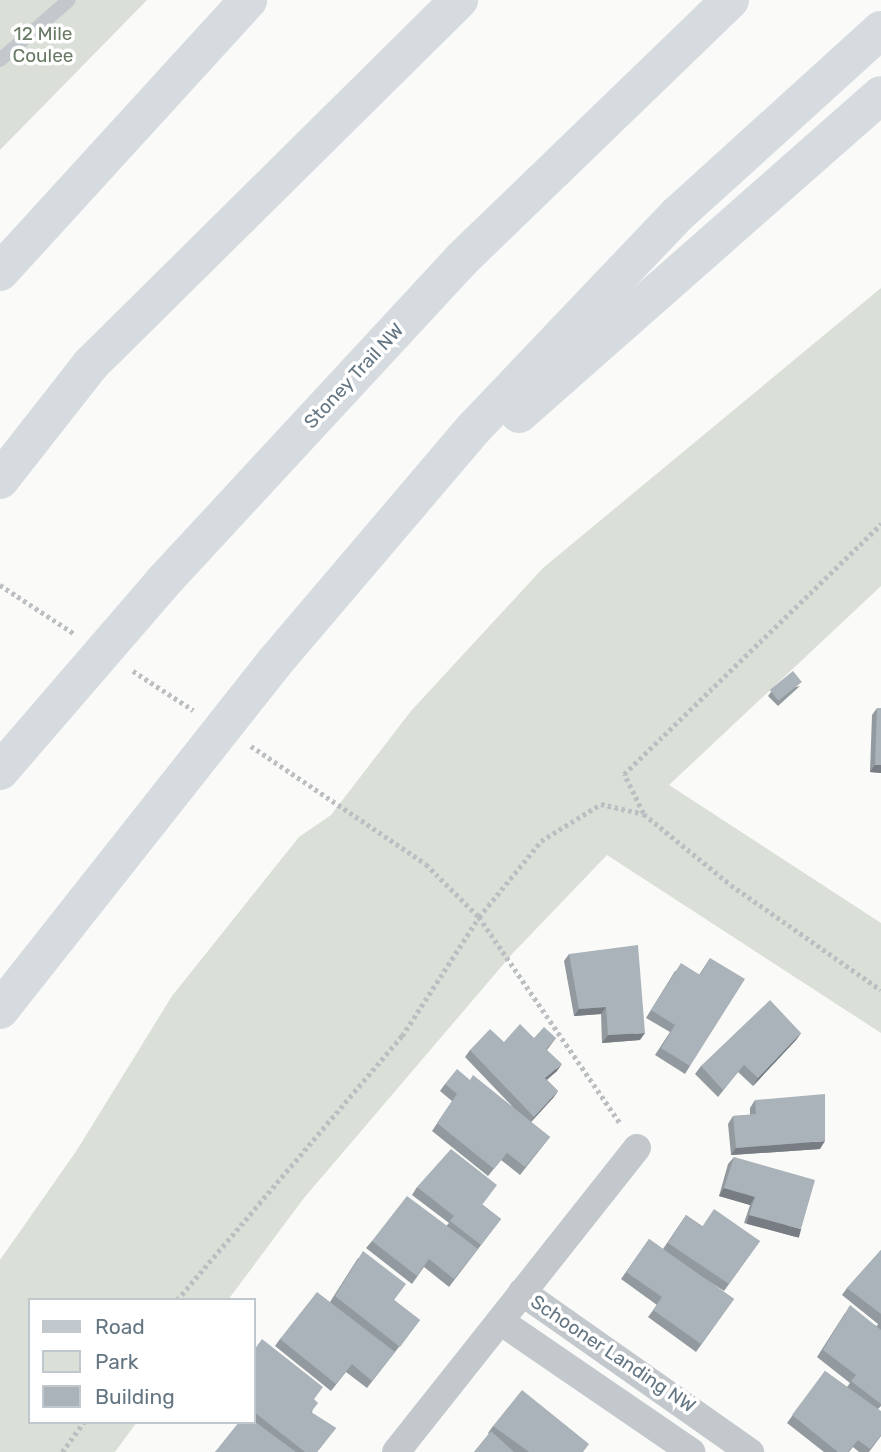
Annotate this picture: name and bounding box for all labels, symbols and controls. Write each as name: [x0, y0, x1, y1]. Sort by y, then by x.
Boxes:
park label: 12 Mile Coulee: [13, 23, 73, 67]
street label: Stoney Trail NW: [299, 318, 409, 434]
street label: Schooner Landing NW: [526, 1290, 700, 1418]
legend: [28, 1298, 256, 1424]
text: Road: [95, 1314, 145, 1339]
text: Park: [95, 1349, 139, 1374]
text: Building: [95, 1384, 175, 1409]

